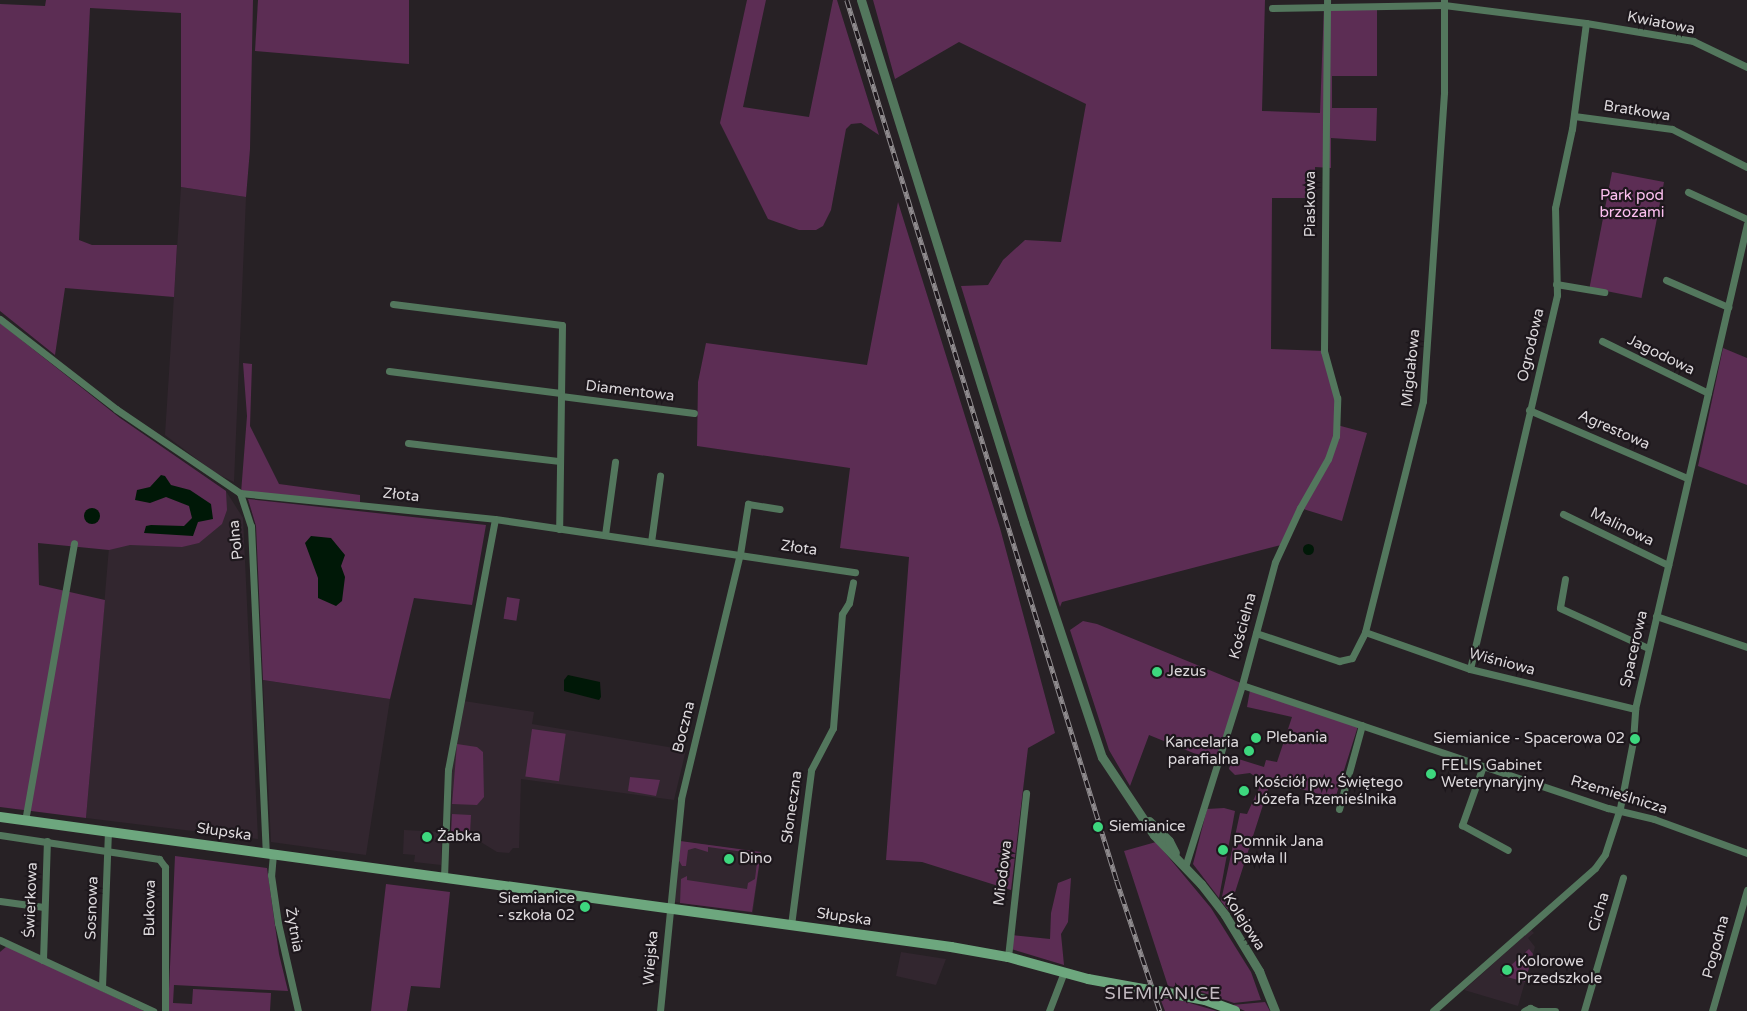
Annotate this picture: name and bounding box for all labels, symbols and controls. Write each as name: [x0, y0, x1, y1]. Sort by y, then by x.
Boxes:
street label: Kwiatowa: [1626, 8, 1696, 38]
street label: Bratkowa: [1602, 97, 1672, 125]
street label: Piaskowa: [1302, 171, 1320, 237]
park label: Park pod brzozami: [1599, 186, 1665, 221]
street label: Ogrodowa: [1514, 307, 1548, 383]
street label: Migdałowa: [1398, 328, 1424, 408]
street label: Jagodowa: [1624, 331, 1698, 379]
street label: Diamentowa: [585, 377, 675, 405]
street label: Agrestowa: [1575, 406, 1653, 454]
street label: Złota: [382, 484, 420, 506]
street label: Malinowa: [1587, 504, 1657, 550]
street label: Polna: [225, 519, 247, 561]
street label: Złota: [780, 537, 818, 559]
street label: Kościelna: [1226, 591, 1260, 661]
street label: Spacerowa: [1616, 609, 1652, 689]
street label: Wiśniowa: [1467, 644, 1537, 680]
place label: Jezus: [1167, 663, 1206, 681]
marker: Jezus: [1151, 666, 1163, 678]
street label: Boczna: [669, 699, 699, 755]
place label: Plebania: [1266, 729, 1327, 747]
place label: Siemianice - Spacerowa 02: [1434, 730, 1625, 748]
marker: Plebania: [1250, 732, 1262, 744]
place label: Kancelaria parafialna: [1165, 733, 1239, 768]
marker: Siemianice - Spacerowa 02: [1629, 733, 1641, 745]
marker: Kancelaria parafialna: [1243, 745, 1255, 757]
place label: FELIS Gabinet Weterynaryjny: [1441, 756, 1544, 791]
marker: FELIS Gabinet Weterynaryjny: [1425, 768, 1437, 780]
street label: Słoneczna: [778, 770, 806, 844]
street label: Rzemieślnicza: [1568, 772, 1670, 818]
place label: Kościół pw. Świętego Józefa Rzemieślnika: [1254, 773, 1403, 808]
marker: Kościół pw. Świętego Józefa Rzemieślnika: [1238, 785, 1250, 797]
place label: Siemianice: [1109, 818, 1186, 836]
street label: Słupska: [195, 819, 253, 845]
marker: Siemianice: [1091, 820, 1105, 834]
place label: Żabka: [437, 828, 481, 846]
marker: Żabka: [421, 831, 433, 843]
place label: Pomnik Jana Pawła II: [1233, 832, 1324, 867]
street label: Miodowa: [990, 839, 1016, 907]
marker: Pomnik Jana Pawła II: [1217, 844, 1229, 856]
place label: Dino: [739, 850, 772, 868]
marker: Dino: [723, 853, 735, 865]
street label: Świerkowa: [21, 862, 41, 938]
street label: Sosnowa: [82, 876, 102, 940]
street label: Bukowa: [141, 879, 159, 937]
place label: Siemianice - szkoła 02: [498, 889, 575, 924]
street label: Kolejowa: [1219, 890, 1269, 954]
street label: Cicha: [1585, 890, 1613, 934]
marker: Siemianice - szkoła 02: [579, 901, 591, 913]
street label: Słupska: [815, 904, 873, 930]
street label: Żytnia: [281, 906, 307, 954]
street label: Pogodna: [1699, 913, 1733, 981]
street label: Wiejska: [640, 930, 662, 986]
place label: Kolorowe Przedszkole: [1517, 952, 1602, 987]
marker: Kolorowe Przedszkole: [1501, 964, 1513, 976]
district label: SIEMIANICE: [1103, 982, 1223, 1004]

